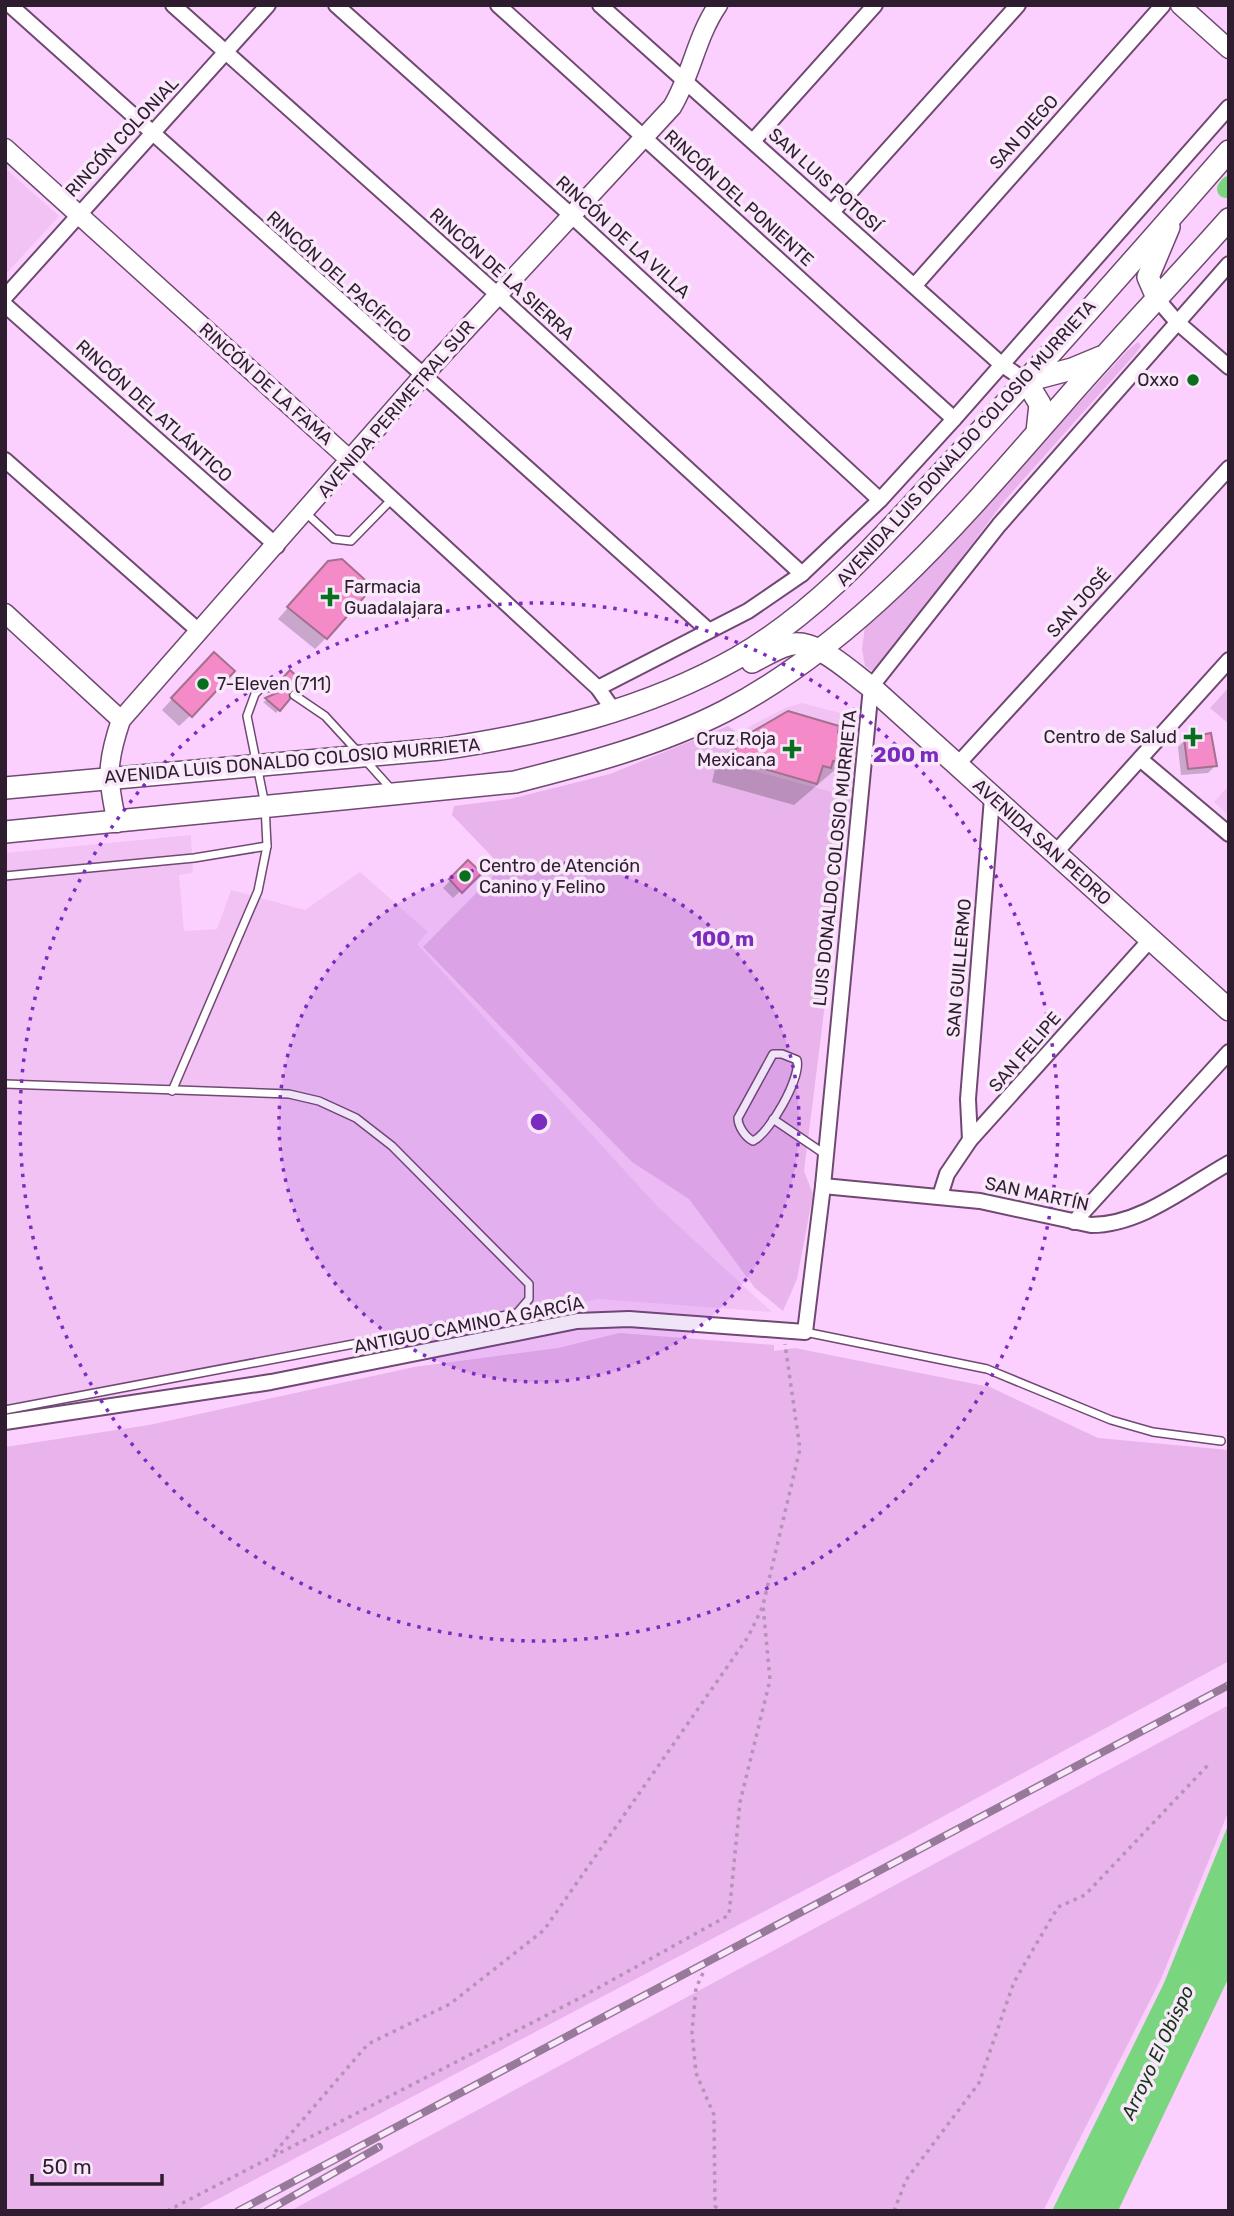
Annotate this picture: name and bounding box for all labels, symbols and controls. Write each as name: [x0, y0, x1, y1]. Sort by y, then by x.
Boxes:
street label: RINCÓN COLONIAL: [61, 72, 183, 202]
street label: SAN DIEGO: [985, 90, 1063, 174]
street label: SAN LUIS POTOSÍ: [764, 123, 887, 237]
street label: RINCÓN DEL PONIENTE: [660, 125, 818, 271]
street label: RINCÓN DE LA VILLA: [551, 171, 695, 303]
street label: RINCÓN DE LA SIERRA: [425, 203, 579, 345]
street label: RINCÓN DEL PACÍFICO: [262, 206, 416, 348]
street label: AVENIDA LUIS DONALDO COLOSIO MURRIETA: [832, 295, 1100, 591]
street label: AVENIDA PERIMETRAL SUR: [313, 316, 479, 502]
street label: RINCÓN DE LA FAMA: [195, 318, 337, 450]
street label: RINCÓN DEL ATLÁNTICO: [71, 335, 237, 487]
place label: Oxxo: [1137, 369, 1179, 391]
marker: Oxxo: [1185, 372, 1201, 388]
street label: SAN JOSÉ: [1042, 564, 1116, 642]
place label: Farmacia Guadalajara: [344, 576, 443, 619]
marker: Farmacia Guadalajara: [322, 589, 338, 605]
place label: 7-Eleven (711): [217, 673, 331, 695]
marker: 7-Eleven (711): [195, 676, 211, 692]
street label: LUIS DONALDO COLOSIO MURRIETA: [808, 709, 862, 1007]
place label: Centro de Salud: [1043, 726, 1177, 748]
marker: Centro de Salud: [1183, 727, 1203, 747]
place label: Cruz Roja Mexicana: [696, 728, 776, 771]
street label: AVENIDA LUIS DONALDO COLOSIO MURRIETA: [103, 734, 481, 788]
marker: Cruz Roja Mexicana: [782, 739, 802, 759]
text: 200 m: [873, 742, 939, 767]
street label: AVENIDA SAN PEDRO: [968, 774, 1116, 910]
place label: Centro de Atención Canino y Felino: [479, 855, 640, 898]
marker: Centro de Atención Canino y Felino: [457, 868, 473, 884]
street label: SAN GUILLERMO: [942, 898, 976, 1038]
text: 100 m: [692, 926, 754, 951]
street label: SAN FELIPE: [984, 1007, 1066, 1097]
centre of rings: [527, 1110, 551, 1134]
street label: SAN MARTÍN: [983, 1172, 1091, 1216]
street label: ANTIGUO CAMINO A GARCÍA: [352, 1292, 586, 1358]
water label: Arroyo El Obispo: [1116, 1982, 1199, 2124]
scale bar: [32, 2142, 161, 2186]
text: 50 m: [42, 2154, 92, 2179]

